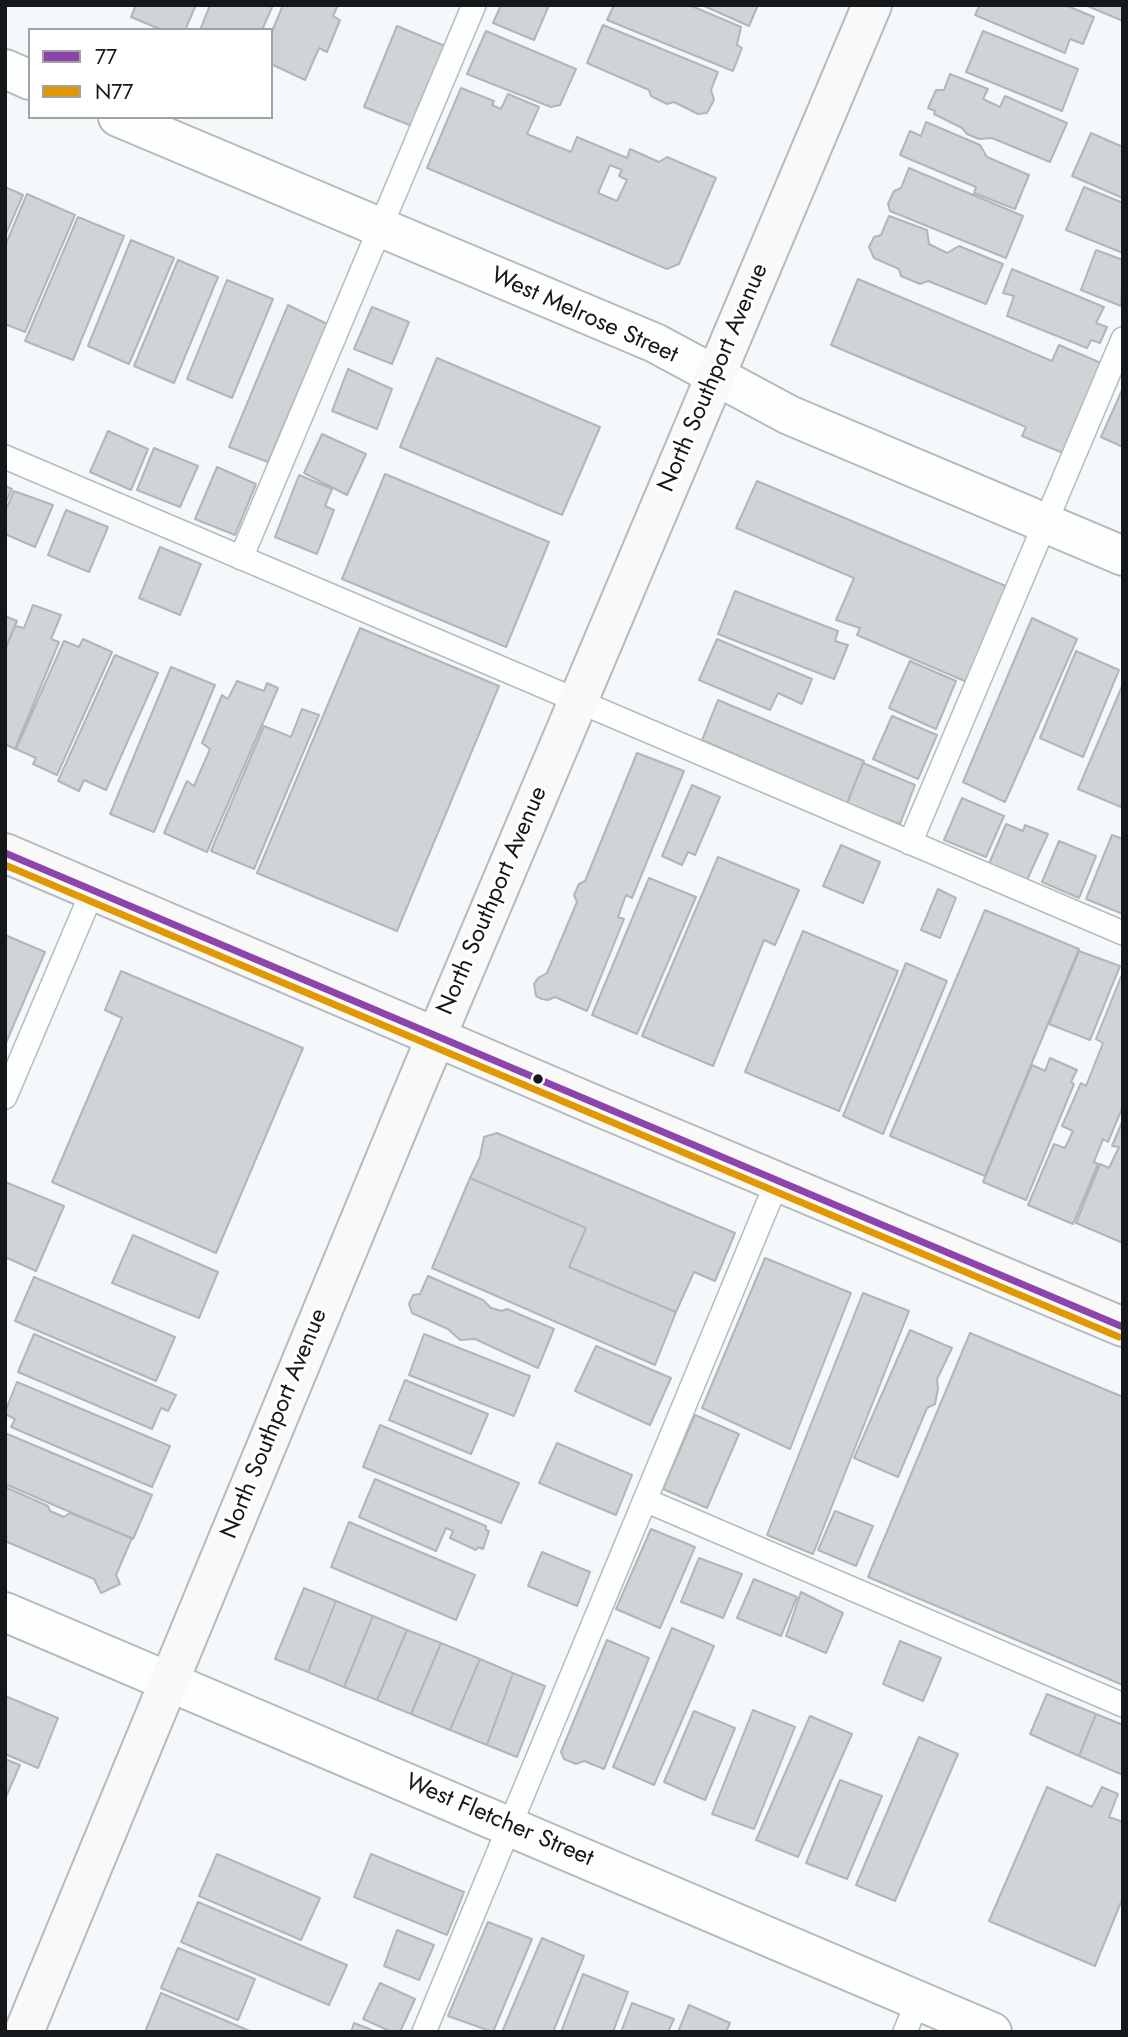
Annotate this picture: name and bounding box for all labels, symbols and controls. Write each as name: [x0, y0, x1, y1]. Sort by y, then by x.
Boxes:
legend: [28, 28, 273, 119]
text: 77: [95, 42, 117, 72]
text: N77: [95, 77, 133, 107]
street label: North Southport Avenue: [653, 259, 775, 497]
street label: West Melrose Street: [486, 262, 682, 370]
street label: North Southport Avenue: [432, 782, 554, 1020]
unlabelled marker: [531, 1072, 545, 1086]
street label: North Southport Avenue: [216, 1305, 334, 1543]
street label: West Fletcher Street: [401, 1768, 597, 1874]

